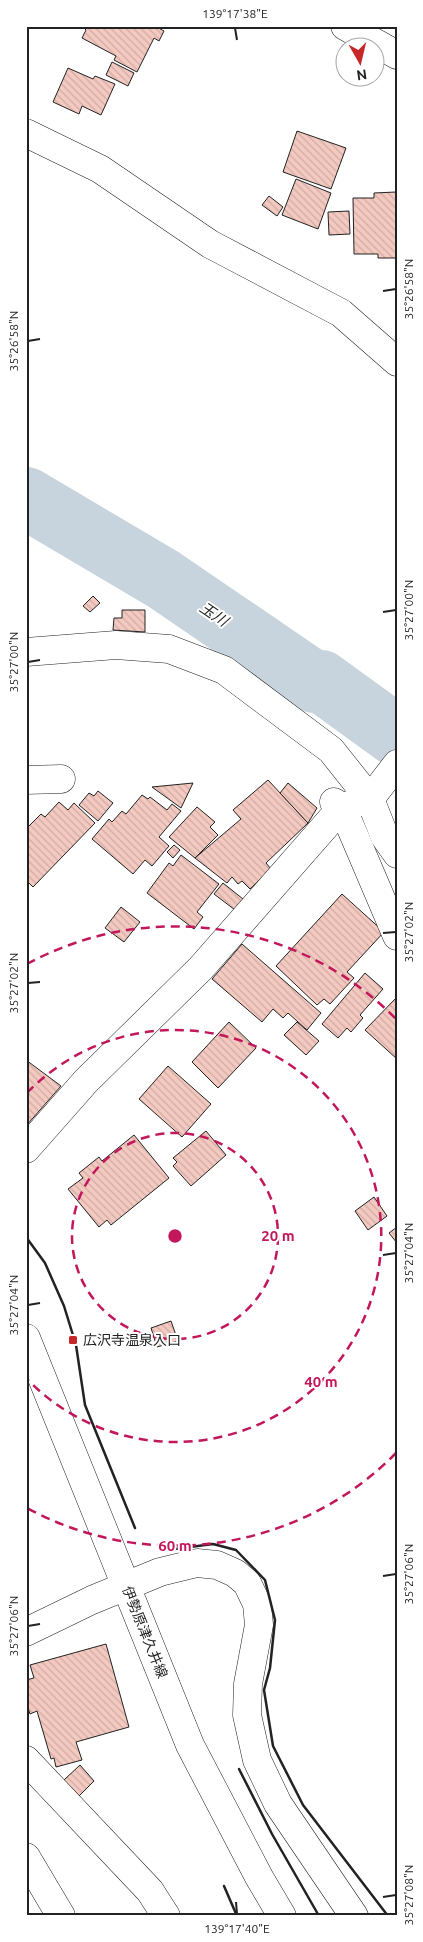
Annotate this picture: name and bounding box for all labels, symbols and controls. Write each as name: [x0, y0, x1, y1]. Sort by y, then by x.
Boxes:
text: 139°17'38"E: [202, 7, 268, 20]
north arrow: [336, 38, 386, 88]
text: N: [356, 66, 368, 84]
text: 35°26'58"N: [402, 259, 415, 319]
text: 35°26'58"N: [7, 311, 20, 371]
text: 35°27'00"N: [402, 580, 415, 640]
water label: 玉川: [197, 599, 233, 631]
text: 35°27'00"N: [7, 632, 20, 692]
text: 35°27'02"N: [402, 902, 415, 962]
text: 35°27'02"N: [7, 953, 20, 1013]
text: 35°27'04"N: [402, 1223, 415, 1283]
centre of rings: [166, 1227, 184, 1245]
text: 20 m: [261, 1227, 295, 1244]
text: 35°27'04"N: [7, 1275, 20, 1335]
place label: 広沢寺温泉入口: [83, 1332, 181, 1348]
marker: 広沢寺温泉入口: [67, 1334, 79, 1346]
text: 40 m: [304, 1373, 338, 1390]
text: 60 m: [158, 1537, 192, 1554]
text: 35°27'06"N: [402, 1544, 415, 1604]
street label: 伊勢原津久井線: [119, 1584, 171, 1680]
text: 35°27'06"N: [7, 1596, 20, 1656]
text: 35°27'08"N: [402, 1865, 415, 1925]
text: 139°17'40"E: [204, 1922, 270, 1935]

